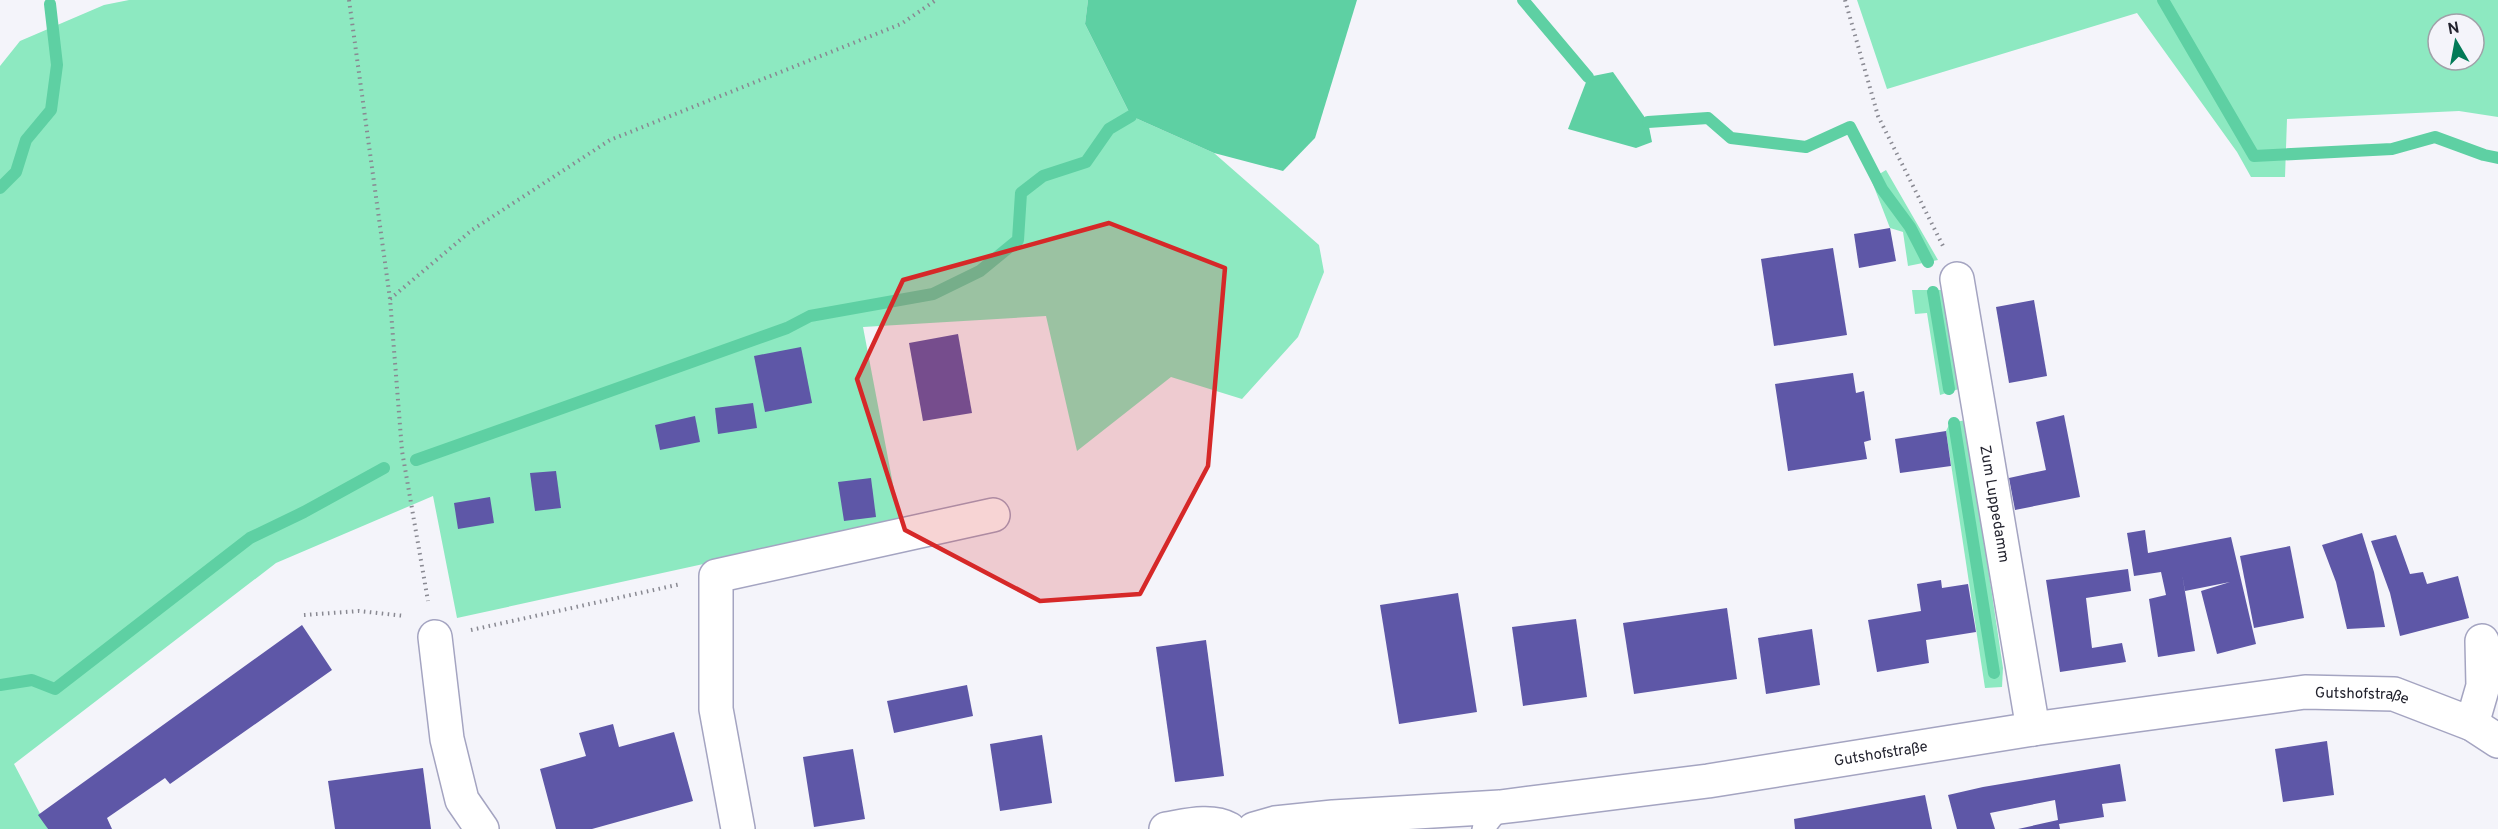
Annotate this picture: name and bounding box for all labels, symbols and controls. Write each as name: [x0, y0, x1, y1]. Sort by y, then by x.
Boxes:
north arrow: [2426, 12, 2486, 72]
text: N: [2446, 18, 2461, 40]
street label: Zum Luppedamm: [1974, 444, 2013, 564]
street label: Gutshofstraße: [2315, 684, 2411, 710]
street label: Gutshofstraße: [1833, 738, 1929, 772]

